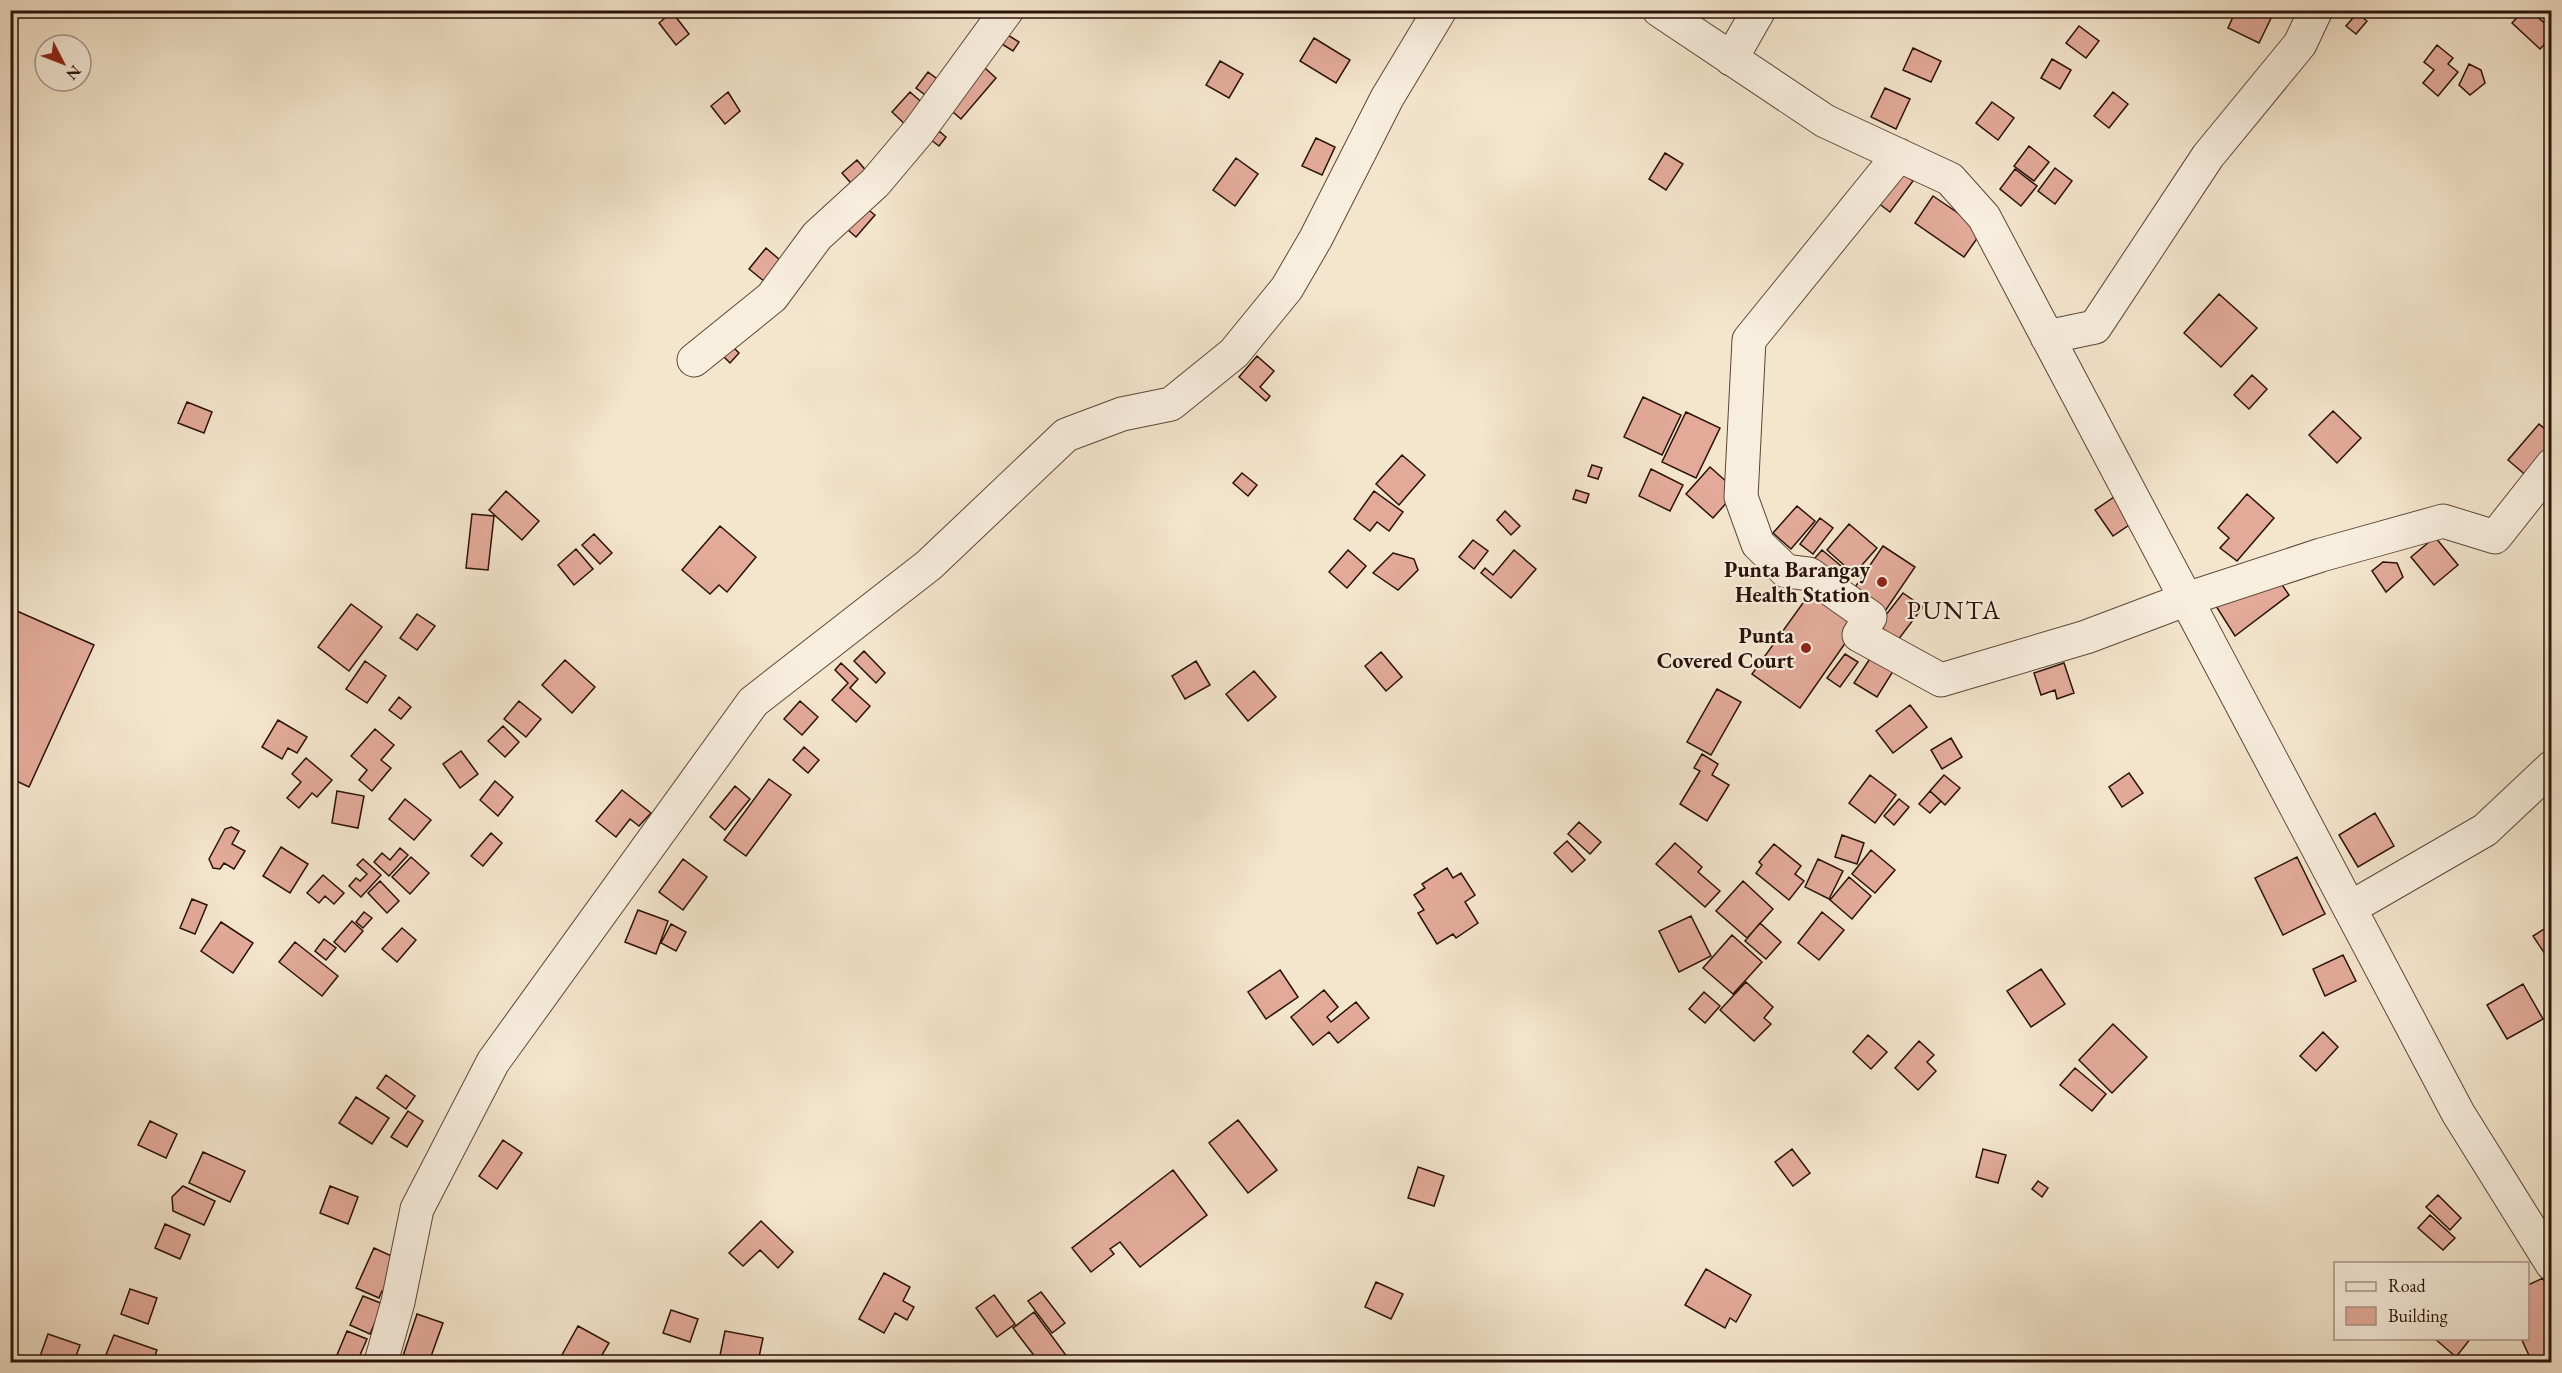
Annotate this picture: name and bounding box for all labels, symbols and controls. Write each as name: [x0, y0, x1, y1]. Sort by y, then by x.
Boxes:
north arrow: [33, 33, 93, 93]
text: N: [62, 61, 86, 85]
place label: Punta Barangay Health Station: [1724, 555, 1871, 609]
marker: Punta Barangay Health Station: [1875, 575, 1889, 589]
district label: PUNTA: [1907, 593, 2001, 627]
place label: Punta Covered Court: [1657, 621, 1795, 675]
marker: Punta Covered Court: [1799, 641, 1813, 655]
legend: [2334, 1262, 2529, 1340]
text: Road: [2388, 1274, 2427, 1297]
text: Building: [2388, 1304, 2448, 1327]

